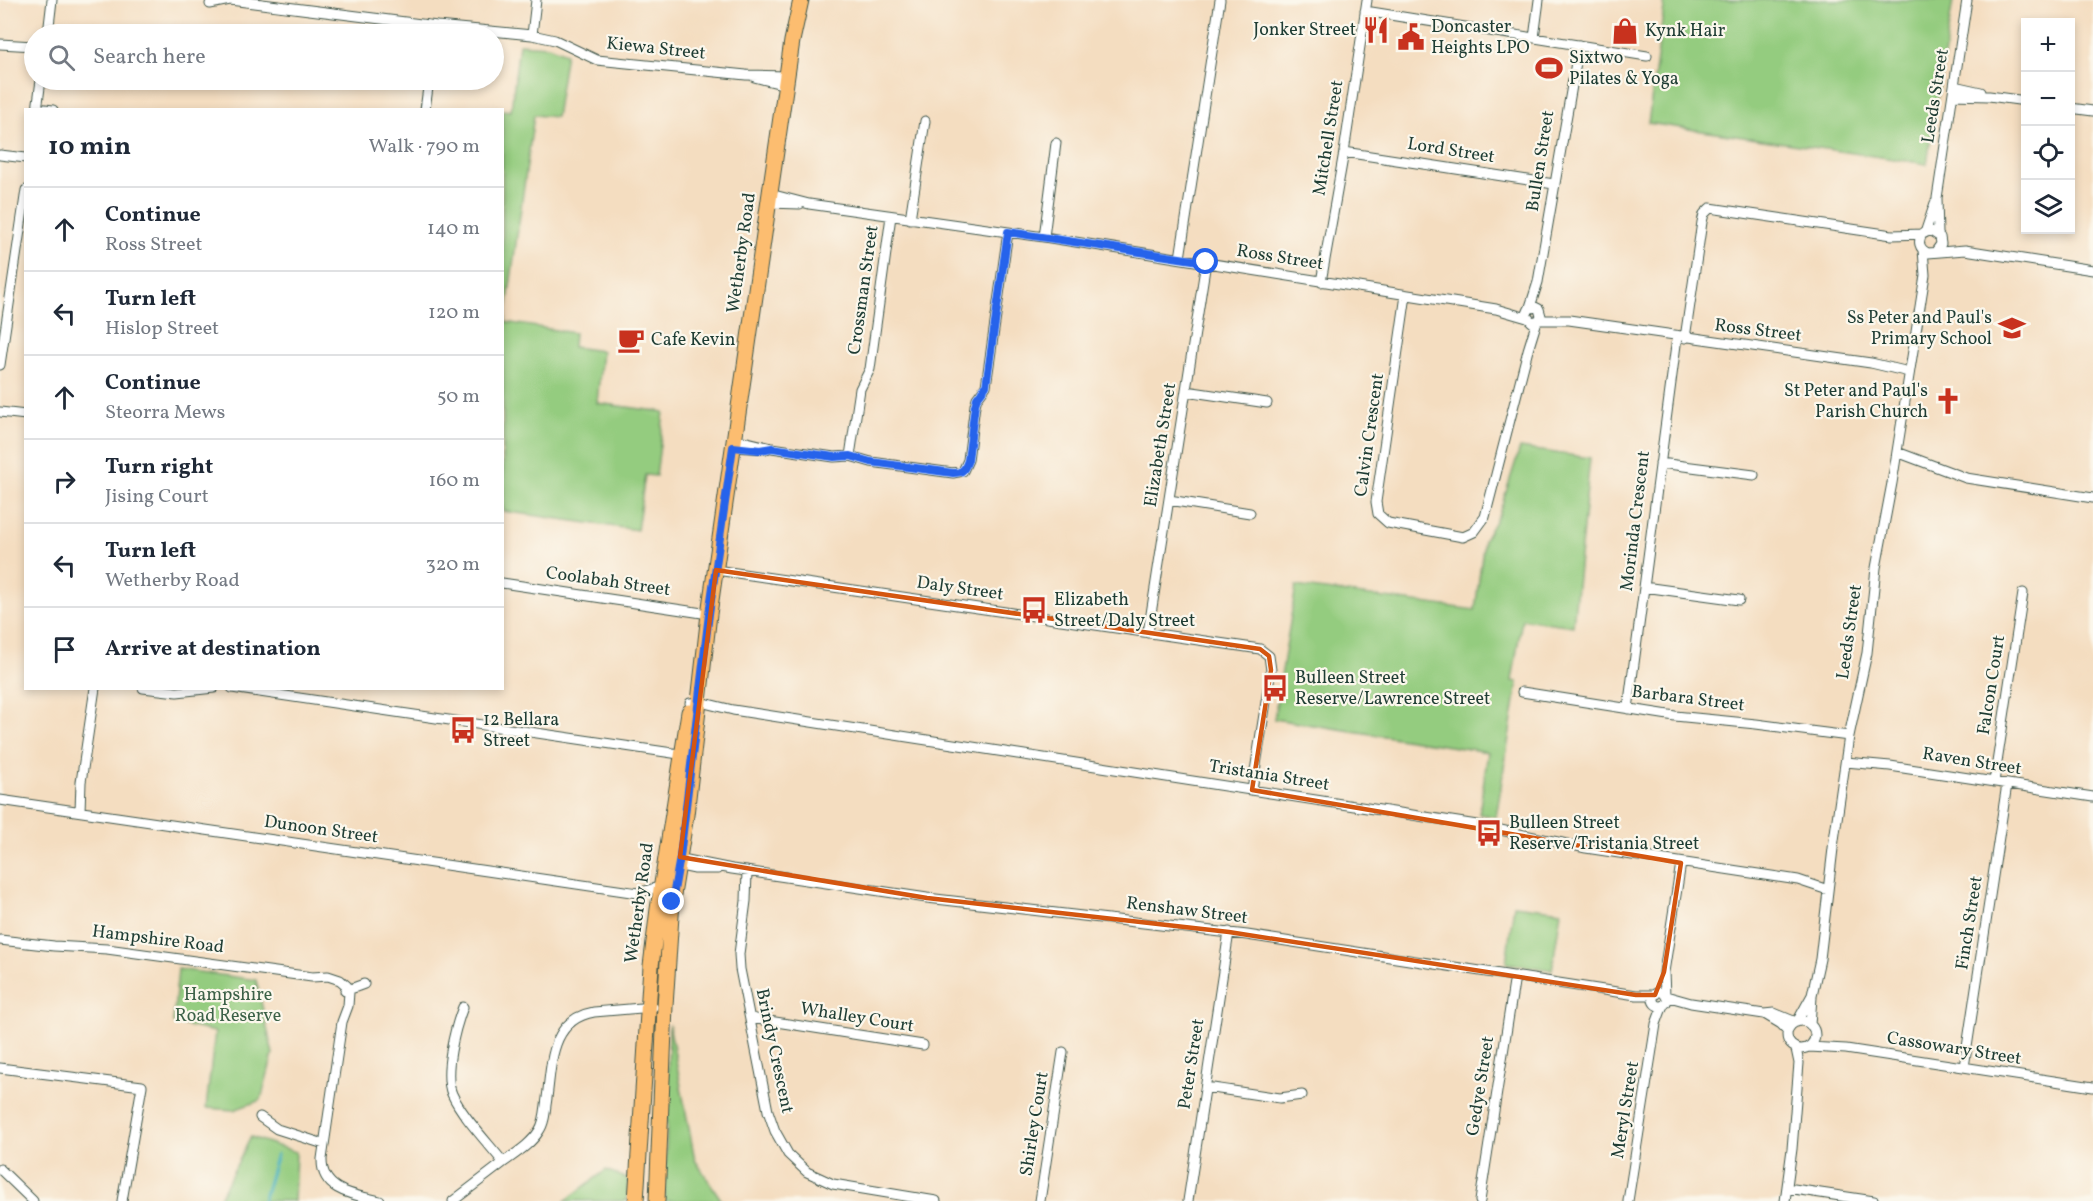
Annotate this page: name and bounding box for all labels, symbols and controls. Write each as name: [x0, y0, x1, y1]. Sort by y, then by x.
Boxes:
restaurant icon: Jonker Street: [1361, 15, 1391, 45]
place label: Doncaster Heights LPO: [1431, 15, 1530, 61]
shop icon: Kynk Hair: [1610, 16, 1640, 46]
place label: Jonker Street: [1253, 18, 1356, 43]
map controls: [2021, 18, 2075, 234]
button: +: [2021, 18, 2075, 72]
place label: Kynk Hair: [1645, 19, 1726, 44]
public building icon: Doncaster Heights LPO: [1396, 22, 1426, 52]
search box: [24, 24, 504, 90]
street label: Kiewa Street: [605, 31, 707, 67]
icon: search: [45, 41, 78, 74]
text: Search here: [93, 42, 206, 73]
place label: Sixtwo Pilates & Yoga: [1569, 46, 1679, 92]
street label: Leeds Street: [1916, 47, 1956, 145]
sports icon: Sixtwo Pilates & Yoga: [1534, 53, 1564, 83]
button: −: [2021, 72, 2075, 126]
street label: Mitchell Street: [1308, 78, 1350, 198]
street label: Bullen Street: [1521, 109, 1561, 213]
button: locate: [2021, 126, 2075, 180]
text: 10 min: [48, 129, 131, 165]
street label: Lord Street: [1406, 132, 1496, 170]
text: Walk · 790 m: [369, 133, 480, 161]
button: layers: [2021, 180, 2075, 234]
street label: Wetherby Road: [721, 191, 763, 315]
text: Continue: [105, 200, 201, 231]
icon: ahead: [48, 213, 81, 246]
text: 140 m: [427, 215, 480, 243]
street label: Crossman Street: [843, 224, 885, 356]
text: Ross Street: [105, 231, 202, 259]
street label: Ross Street: [1235, 239, 1325, 277]
route start: [1192, 248, 1218, 274]
text: Turn left: [105, 284, 196, 315]
icon: left: [48, 297, 81, 330]
text: 120 m: [428, 299, 480, 327]
place label: Ss Peter and Paul's Primary School: [1847, 306, 1992, 352]
street label: Ross Street: [1713, 313, 1803, 349]
school or university icon: Ss Peter and Paul's Primary School: [1997, 313, 2027, 343]
text: Hislop Street: [105, 315, 219, 343]
cafe icon: Cafe Kevin: [616, 325, 646, 355]
place label: Cafe Kevin: [651, 328, 736, 353]
text: Continue: [105, 368, 201, 399]
street label: Calvin Crescent: [1349, 372, 1391, 498]
place label: St Peter and Paul's Parish Church: [1784, 379, 1928, 425]
icon: ahead: [48, 381, 81, 414]
street label: Elizabeth Street: [1139, 381, 1183, 509]
text: 50 m: [437, 383, 480, 411]
church icon: St Peter and Paul's Parish Church: [1933, 386, 1963, 416]
text: Steorra Mews: [105, 399, 225, 427]
street label: Morinda Crescent: [1615, 449, 1657, 593]
text: Turn right: [105, 452, 213, 483]
icon: right: [48, 465, 81, 498]
text: 160 m: [428, 467, 480, 495]
text: Jising Court: [105, 483, 209, 511]
text: Turn left: [105, 536, 196, 567]
icon: left: [48, 549, 81, 582]
text: 320 m: [425, 551, 480, 579]
street label: Coolabah Street: [544, 561, 672, 603]
text: Wetherby Road: [105, 567, 240, 595]
street label: Daly Street: [915, 571, 1005, 607]
street label: Leeds Street: [1831, 583, 1869, 681]
place label: Elizabeth Street/Daly Street: [1054, 588, 1195, 634]
bus stop icon: Elizabeth Street/Daly Street: [1019, 595, 1049, 625]
icon: arrive: [48, 633, 81, 666]
street label: Falcon Court: [1972, 633, 2012, 737]
text: Arrive at destination: [105, 634, 321, 665]
place label: Bulleen Street Reserve/Lawrence Street: [1295, 666, 1490, 712]
bus stop icon: Bulleen Street Reserve/Lawrence Street: [1260, 673, 1290, 703]
street label: Barbara Street: [1630, 680, 1746, 718]
place label: 12 Bellara Street: [483, 708, 559, 754]
bus stop icon: 12 Bellara Street: [448, 715, 478, 745]
street label: Raven Street: [1921, 742, 2023, 782]
street label: Tristania Street: [1207, 754, 1331, 798]
street label: Dunoon Street: [262, 810, 380, 850]
place label: Bulleen Street Reserve/Tristania Street: [1509, 811, 1699, 857]
bus stop icon: Bulleen Street Reserve/Tristania Street: [1474, 818, 1504, 848]
street label: Wetherby Road: [619, 841, 661, 965]
street label: Finch Street: [1950, 874, 1990, 972]
route end: [658, 888, 684, 914]
street label: Renshaw Street: [1125, 891, 1249, 931]
street label: Hampshire Road: [91, 919, 225, 961]
park label: Hampshire Road Reserve: [175, 983, 281, 1029]
street label: Brindy Crescent: [749, 986, 799, 1116]
street label: Whalley Court: [798, 997, 916, 1039]
street label: Peter Street: [1172, 1017, 1212, 1111]
street label: Cassowary Street: [1885, 1026, 2023, 1072]
street label: Gedye Street: [1461, 1034, 1501, 1138]
street label: Meryl Street: [1606, 1059, 1646, 1161]
street label: Shirley Court: [1014, 1070, 1056, 1178]

